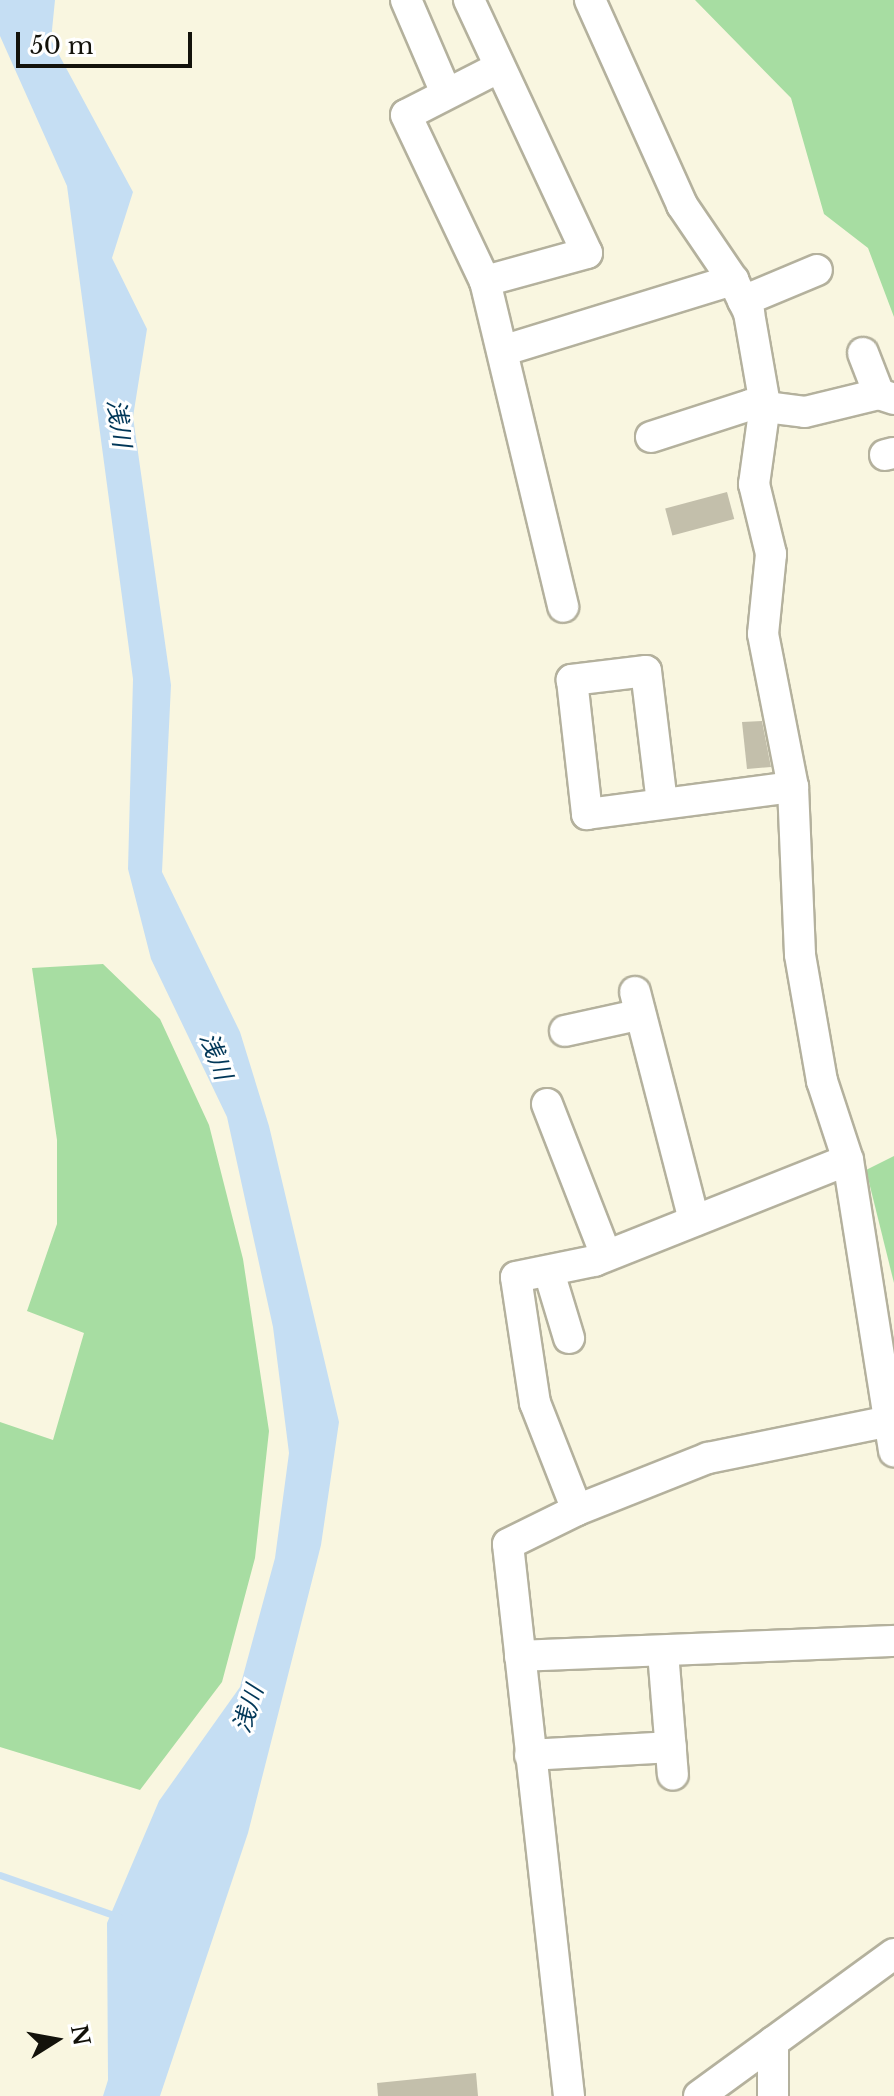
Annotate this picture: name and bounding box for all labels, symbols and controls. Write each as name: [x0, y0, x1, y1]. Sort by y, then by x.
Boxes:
scale bar: [20, 16, 196, 66]
text: 50 m: [30, 31, 93, 60]
water label: 浅川: [101, 397, 137, 449]
water label: 浅川: [194, 1028, 238, 1084]
water label: 浅川: [227, 1682, 269, 1736]
north arrow: [16, 2000, 96, 2080]
text: N: [65, 2023, 95, 2048]

